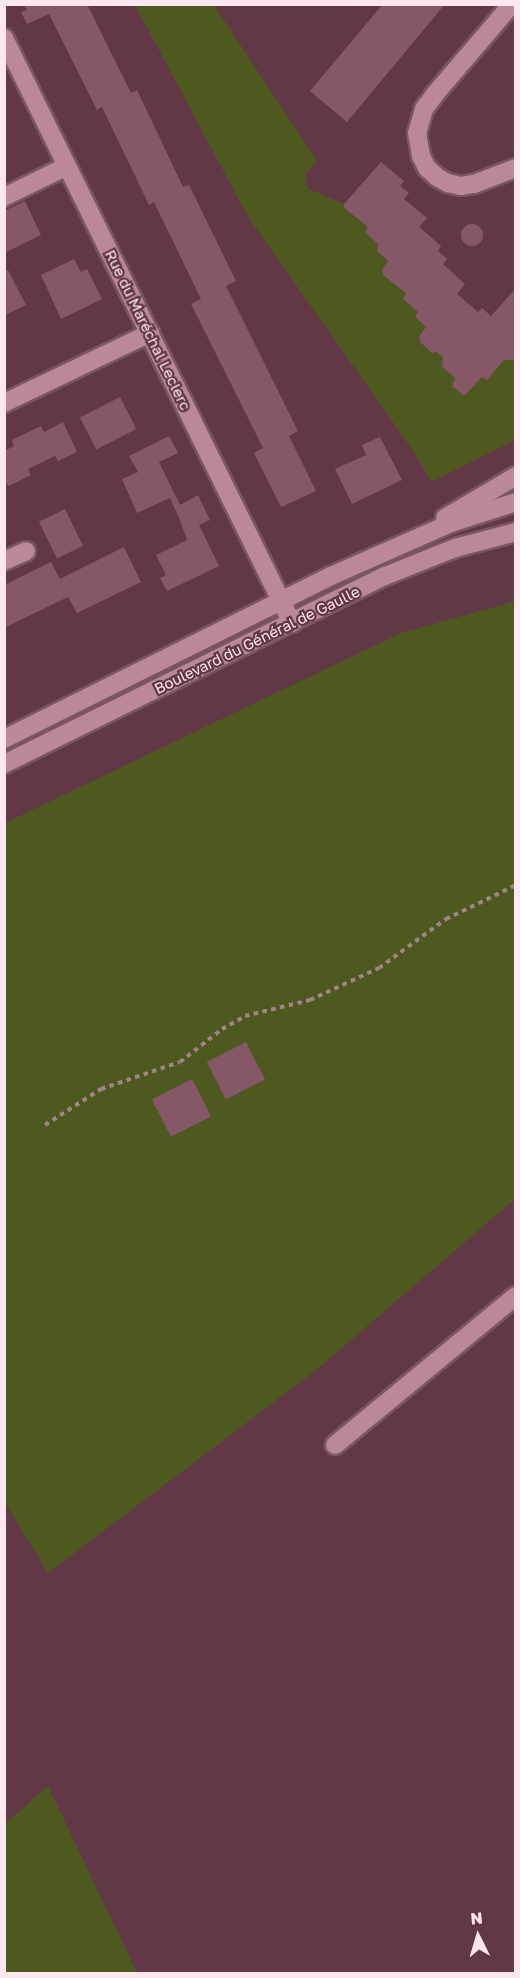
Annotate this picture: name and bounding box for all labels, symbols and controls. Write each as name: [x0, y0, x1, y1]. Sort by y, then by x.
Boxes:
street label: Rue du Maréchal Leclerc: [101, 247, 195, 413]
street label: Boulevard du Général de Gaulle: [151, 582, 363, 698]
north arrow: [448, 1906, 508, 1966]
text: N: [469, 1908, 483, 1929]

